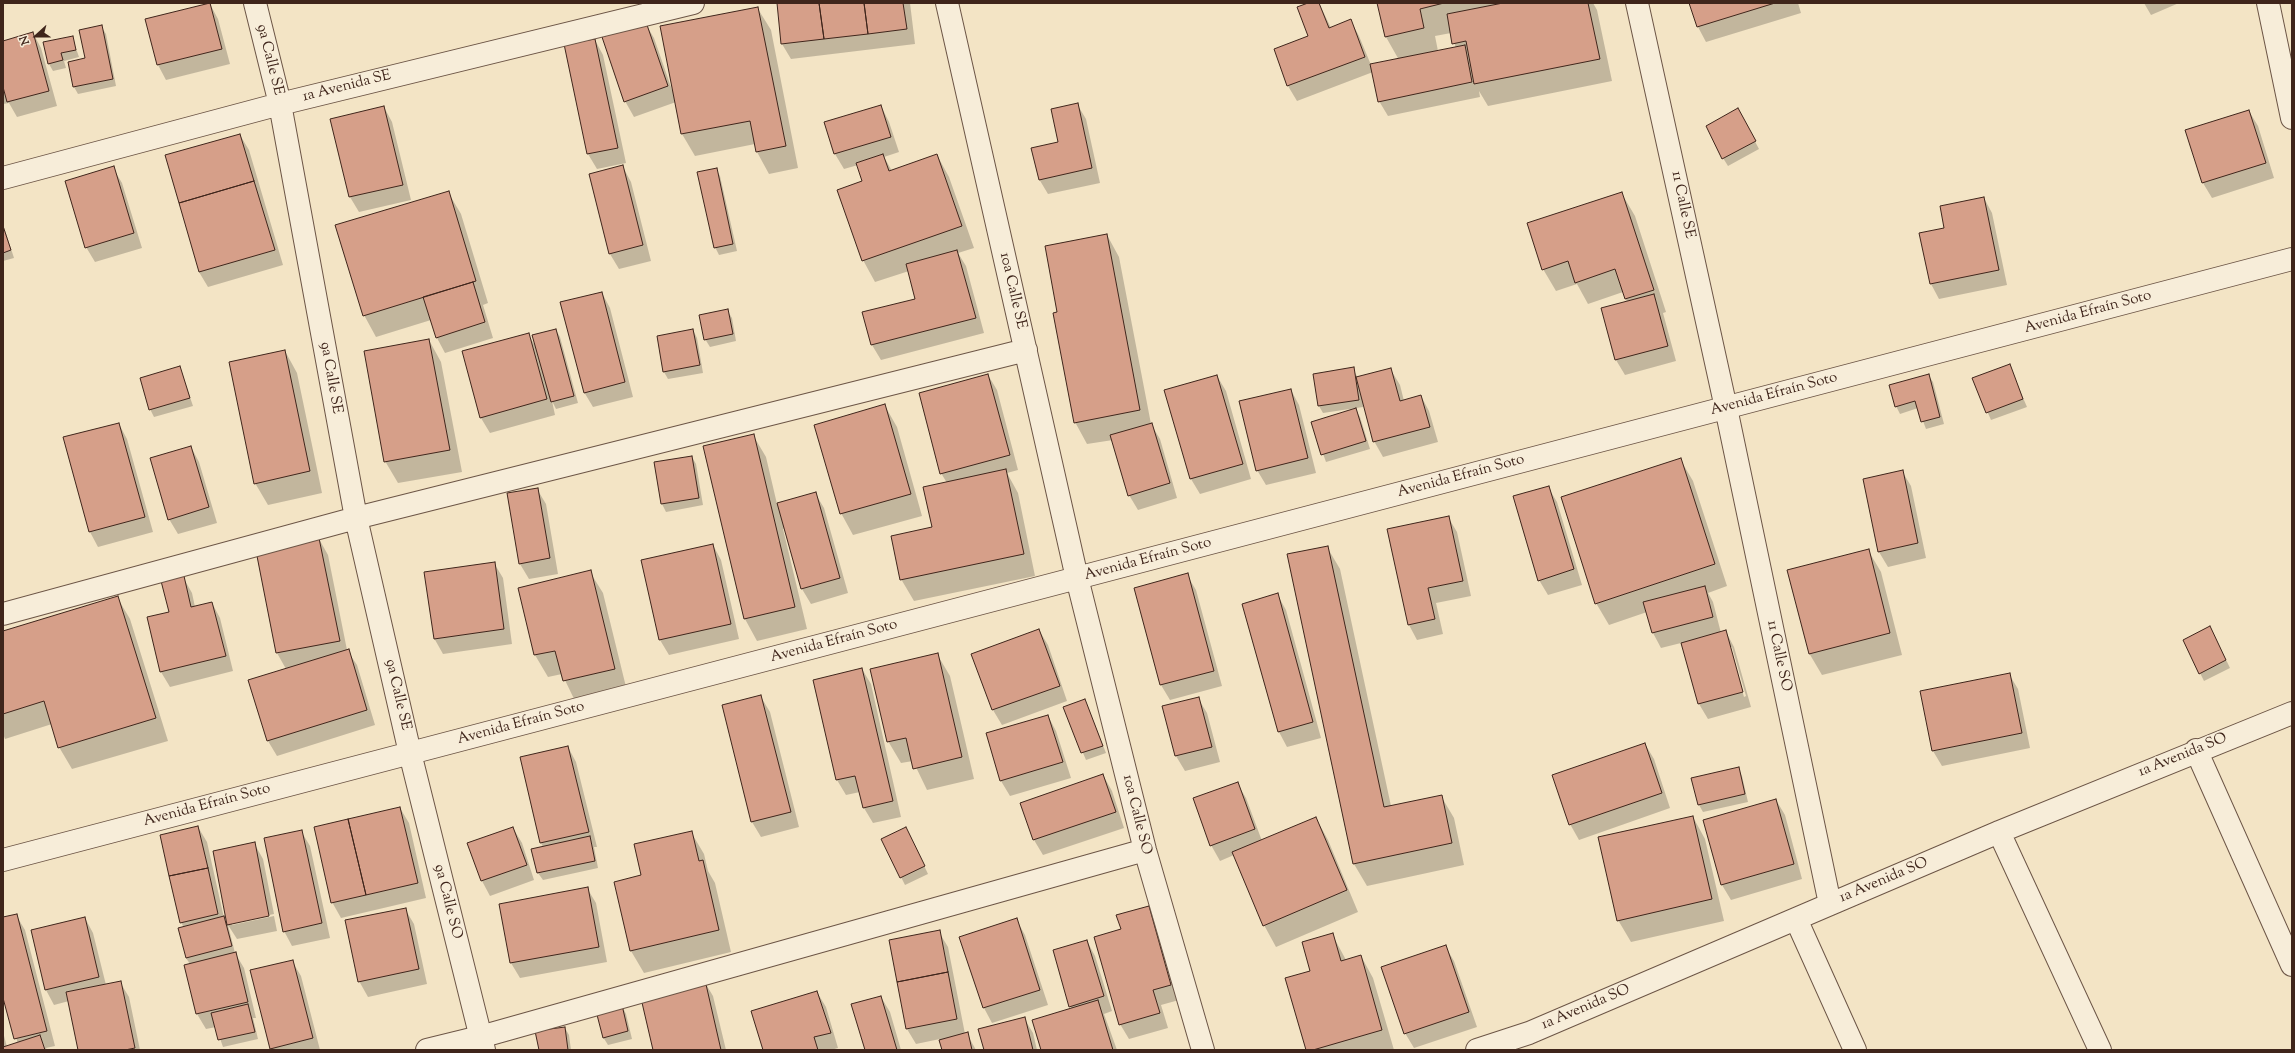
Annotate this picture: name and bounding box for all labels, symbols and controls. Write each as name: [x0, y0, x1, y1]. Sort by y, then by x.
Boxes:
north arrow: [16, 16, 56, 56]
street label: 9a Calle SE: [251, 23, 287, 97]
text: N: [16, 33, 34, 47]
street label: 1a Avenida SE: [301, 67, 393, 107]
street label: 11 Calle SE: [1666, 170, 1698, 240]
street label: 10a Calle SE: [994, 251, 1030, 331]
street label: Avenida Efraín Soto: [2022, 287, 2154, 339]
street label: 9a Calle SE: [315, 341, 345, 415]
street label: Avenida Efraín Soto: [1708, 369, 1840, 421]
street label: Avenida Efraín Soto: [1395, 451, 1527, 503]
street label: Avenida Efraín Soto: [1082, 534, 1214, 586]
street label: Avenida Efraín Soto: [768, 616, 900, 668]
street label: 11 Calle SO: [1762, 619, 1794, 693]
street label: 9a Calle SE: [380, 658, 414, 732]
street label: Avenida Efraín Soto: [455, 698, 587, 750]
street label: 1a Avenida SO: [2136, 730, 2230, 782]
street label: 10a Calle SO: [1117, 773, 1155, 857]
street label: Avenida Efraín Soto: [141, 780, 273, 832]
street label: 1a Avenida SO: [1837, 854, 1931, 908]
street label: 9a Calle SO: [429, 863, 465, 941]
street label: 1a Avenida SO: [1539, 981, 1633, 1035]

